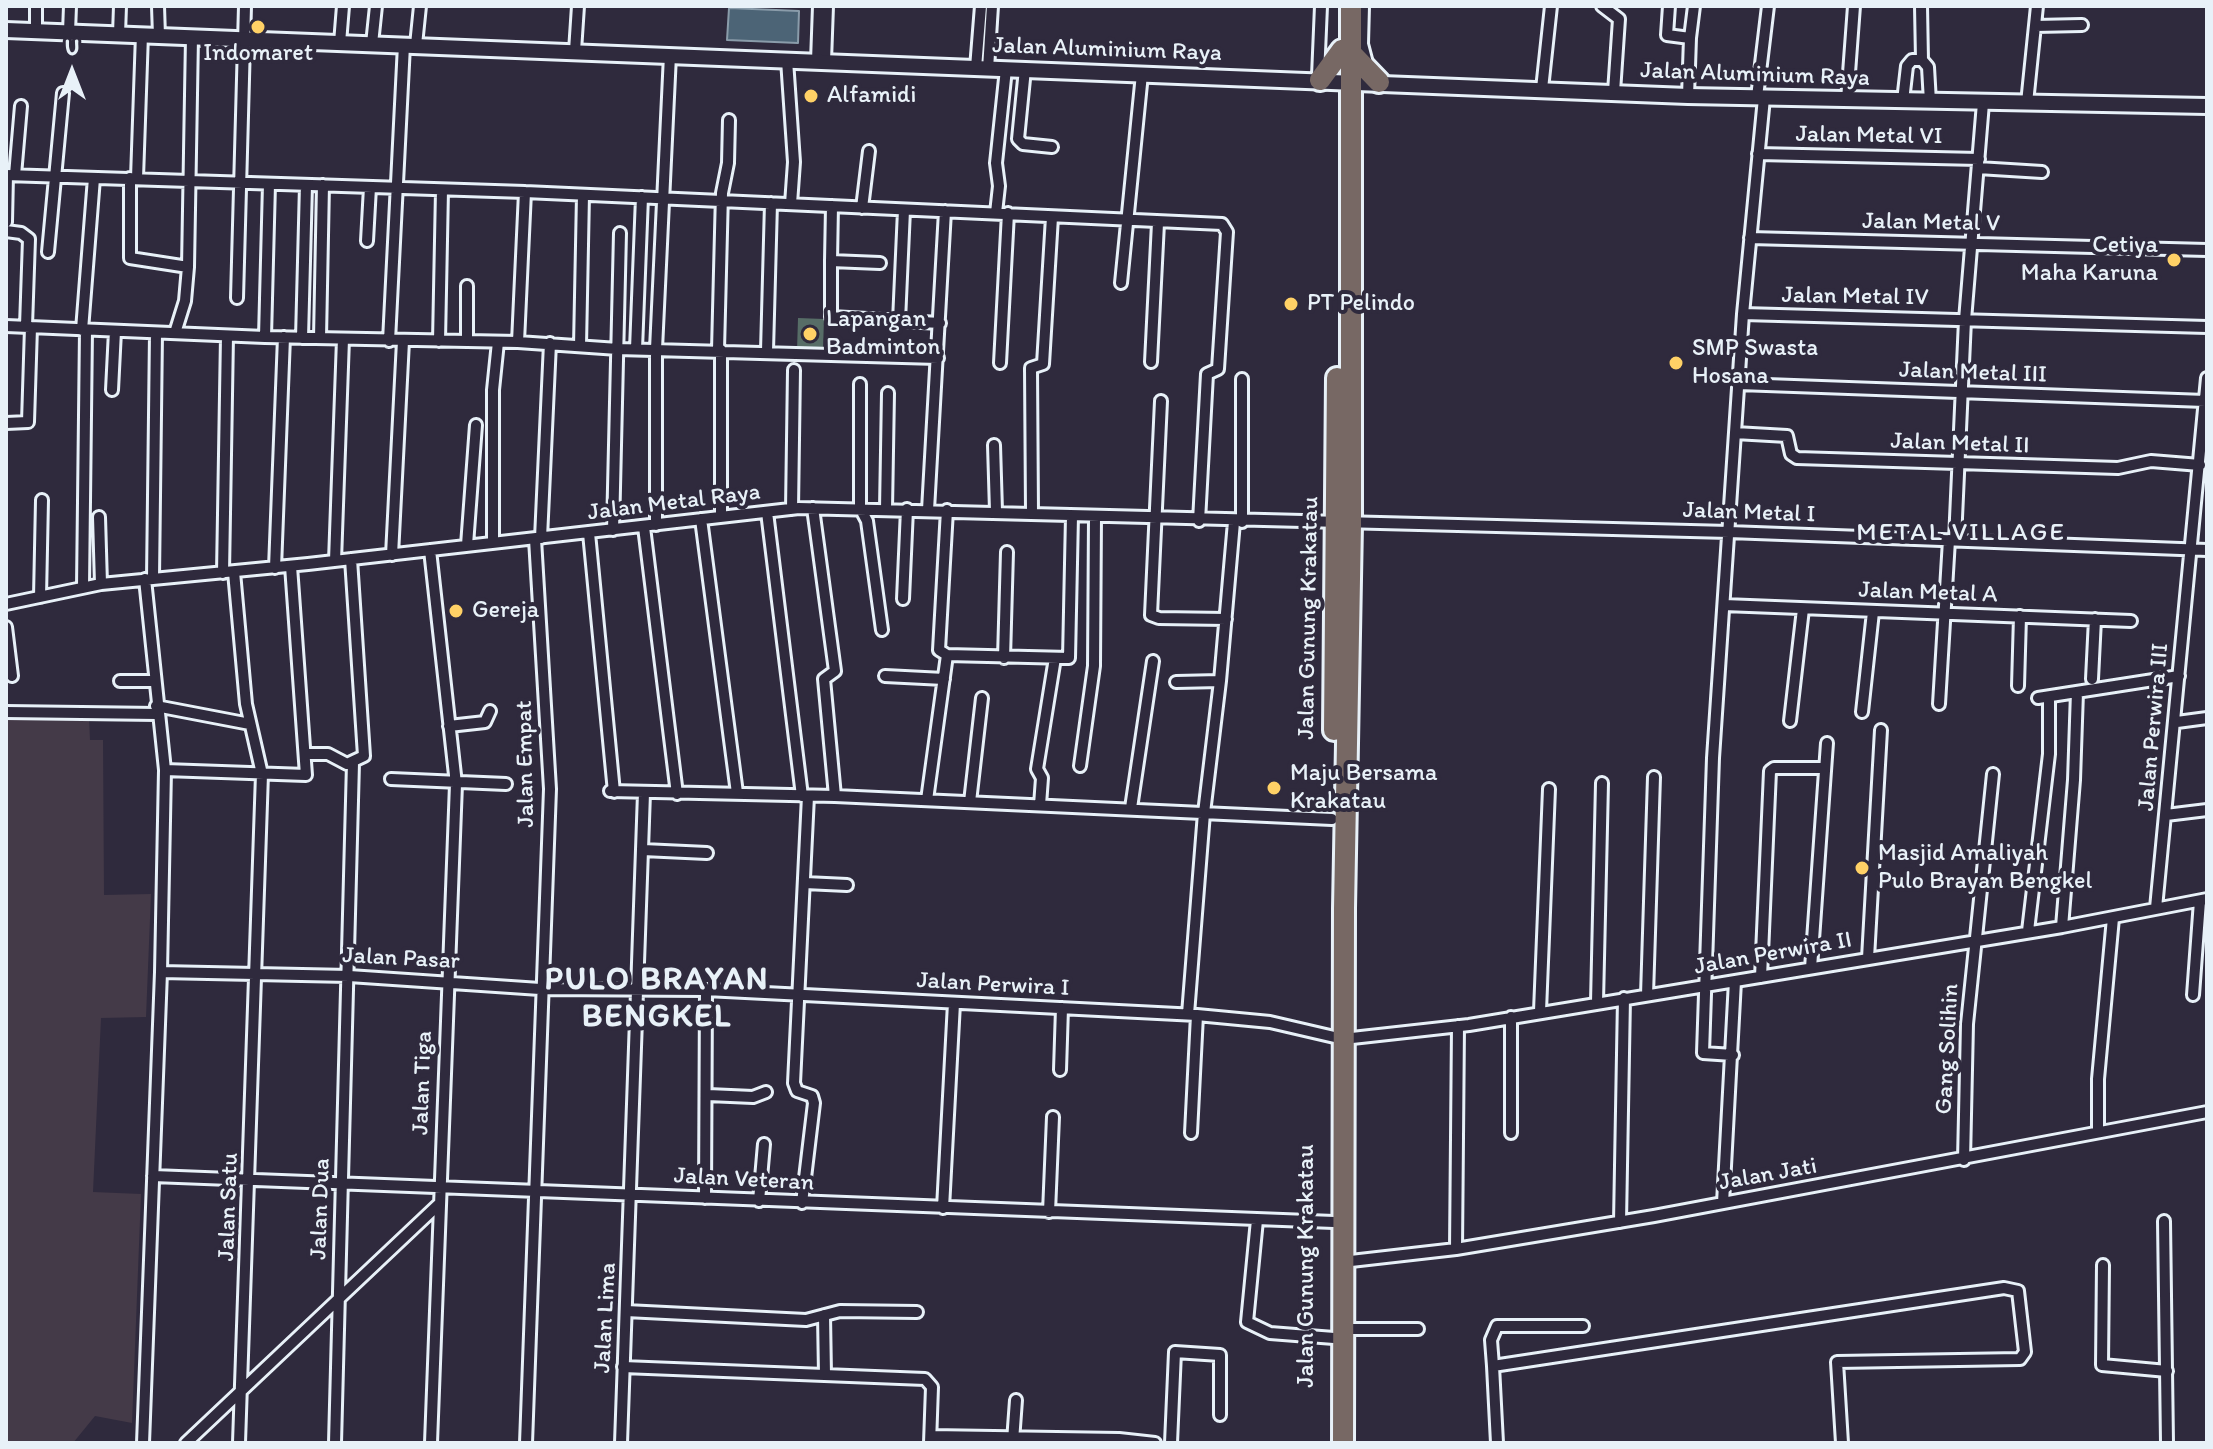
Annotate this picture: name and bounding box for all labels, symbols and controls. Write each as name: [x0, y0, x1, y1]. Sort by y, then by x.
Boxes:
marker: Indomaret: [249, 18, 267, 36]
north arrow: [32, 32, 112, 112]
street label: Jalan Aluminium Raya: [992, 32, 1222, 68]
text: U: [65, 34, 79, 61]
place label: Indomaret: [203, 40, 313, 68]
street label: Jalan Aluminium Raya: [1640, 57, 1870, 93]
place label: Alfamidi: [827, 82, 916, 110]
marker: Alfamidi: [802, 87, 820, 105]
street label: Jalan Metal VI: [1795, 120, 1943, 152]
street label: Jalan Metal V: [1862, 207, 2000, 239]
place label: Cetiya Maha Karuna: [2021, 232, 2158, 288]
marker: Cetiya Maha Karuna: [2165, 251, 2183, 269]
street label: Jalan Metal IV: [1781, 281, 1929, 313]
place label: PT Pelindo: [1307, 290, 1415, 318]
marker: PT Pelindo: [1282, 295, 1300, 313]
place label: Lapangan Badminton: [826, 306, 940, 362]
marker: Lapangan Badminton: [801, 325, 819, 343]
place label: SMP Swasta Hosana: [1692, 335, 1818, 391]
marker: SMP Swasta Hosana: [1667, 354, 1685, 372]
street label: Jalan Metal III: [1899, 356, 2047, 390]
street label: Jalan Metal II: [1890, 427, 2030, 461]
street label: Jalan Metal Raya: [586, 478, 762, 528]
street label: Jalan Gunung Krakatau: [1292, 496, 1326, 740]
street label: Jalan Metal I: [1682, 496, 1816, 530]
district label: METAL VILLAGE: [1855, 517, 2067, 549]
street label: Jalan Metal A: [1858, 576, 1998, 610]
place label: Gereja: [472, 597, 539, 625]
marker: Gereja: [447, 602, 465, 620]
street label: Jalan Perwira III: [2132, 642, 2176, 812]
street label: Jalan Empat: [510, 700, 542, 828]
place label: Maju Bersama Krakatau: [1290, 760, 1437, 816]
marker: Maju Bersama Krakatau: [1265, 779, 1283, 797]
place label: Masjid Amaliyah Pulo Brayan Bengkel: [1878, 840, 2092, 896]
marker: Masjid Amaliyah Pulo Brayan Bengkel: [1853, 859, 1871, 877]
street label: Jalan Perwira II: [1692, 926, 1854, 982]
street label: Jalan Pasar: [342, 942, 460, 976]
district label: PULO BRAYAN BENGKEL: [542, 962, 772, 1037]
street label: Jalan Perwira I: [916, 967, 1070, 1003]
street label: Gang Solihin: [1930, 983, 1966, 1115]
street label: Jalan Tiga: [407, 1030, 439, 1136]
street label: Jalan Gunung Krakatau: [1293, 1144, 1321, 1388]
street label: Jalan Satu: [213, 1152, 245, 1262]
street label: Jalan Jati: [1717, 1152, 1819, 1198]
street label: Jalan Dua: [305, 1158, 337, 1260]
street label: Jalan Veteran: [673, 1162, 815, 1198]
street label: Jalan Lima: [589, 1262, 623, 1374]

